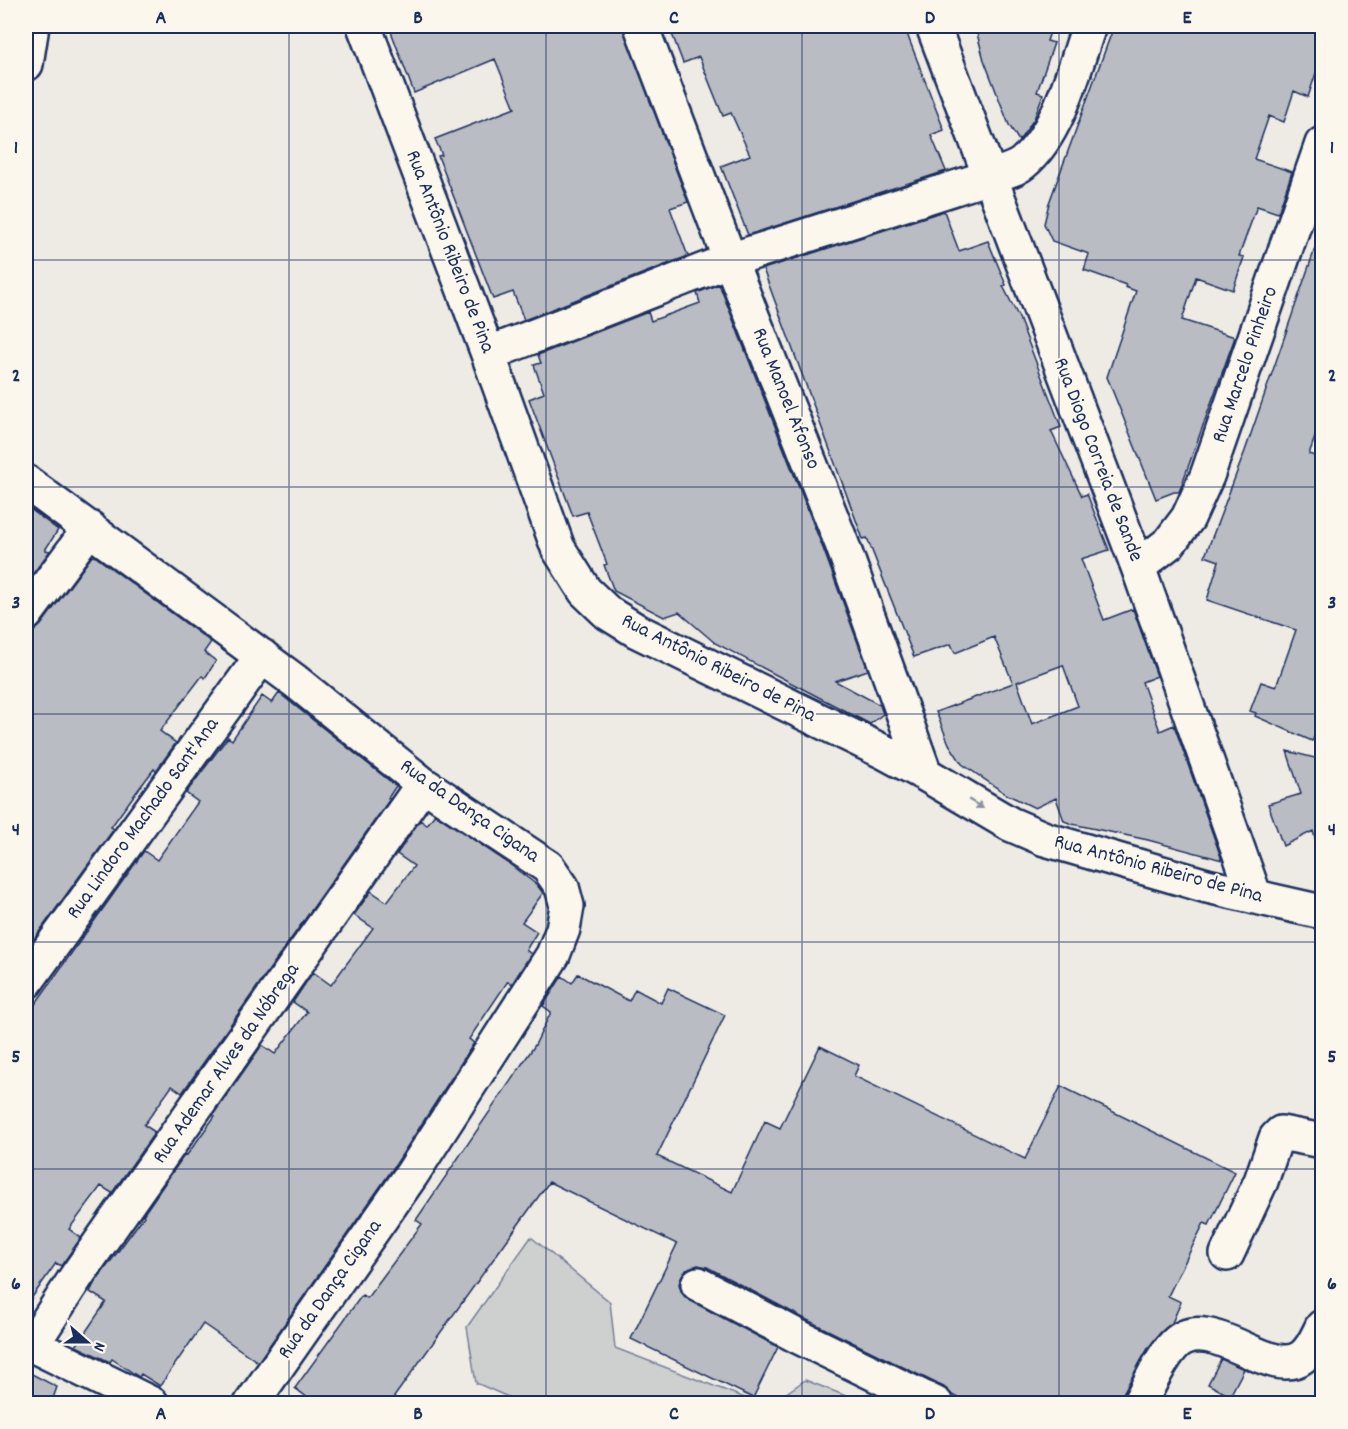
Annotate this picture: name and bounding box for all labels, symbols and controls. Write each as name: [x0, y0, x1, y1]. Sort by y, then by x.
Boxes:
text: A: [156, 5, 167, 33]
text: B: [413, 5, 423, 33]
text: C: [669, 5, 679, 33]
text: D: [925, 5, 936, 33]
text: E: [1182, 5, 1192, 33]
text: 1: [14, 135, 18, 163]
text: 1: [1330, 135, 1334, 163]
street label: Rua Antônio Ribeiro de Pina: [396, 146, 502, 359]
street label: Rua Marcelo Pinheiro: [1205, 283, 1287, 447]
street label: Rua Manoel Afonso: [743, 324, 827, 474]
street label: Rua Diogo Correia de Sande: [1044, 354, 1150, 566]
text: 2: [12, 363, 20, 391]
text: 2: [1328, 363, 1336, 391]
text: 3: [12, 590, 20, 618]
text: 3: [1328, 590, 1336, 618]
street label: Rua Antônio Ribeiro de Pina: [615, 607, 822, 732]
street label: Rua Lindoro Machado Sant'Ana: [60, 711, 228, 926]
street label: Rua da Dança Cigana: [393, 752, 546, 872]
one-way arrow: [968, 798, 984, 809]
text: 4: [12, 817, 20, 845]
text: 4: [1328, 817, 1336, 845]
street label: Rua Antônio Ribeiro de Pina: [1050, 828, 1267, 913]
street label: Rua Ademar Alves da Nóbrega: [146, 957, 308, 1170]
text: 5: [11, 1044, 21, 1072]
text: 5: [1327, 1044, 1337, 1072]
street label: Rua da Dança Cigana: [271, 1213, 391, 1366]
text: 6: [11, 1271, 21, 1299]
text: 6: [1327, 1271, 1337, 1299]
north arrow: [57, 1312, 117, 1372]
text: N: [86, 1339, 111, 1354]
text: A: [156, 1401, 167, 1429]
text: B: [413, 1401, 423, 1429]
text: C: [669, 1401, 679, 1429]
text: D: [925, 1401, 936, 1429]
text: E: [1182, 1401, 1192, 1429]

